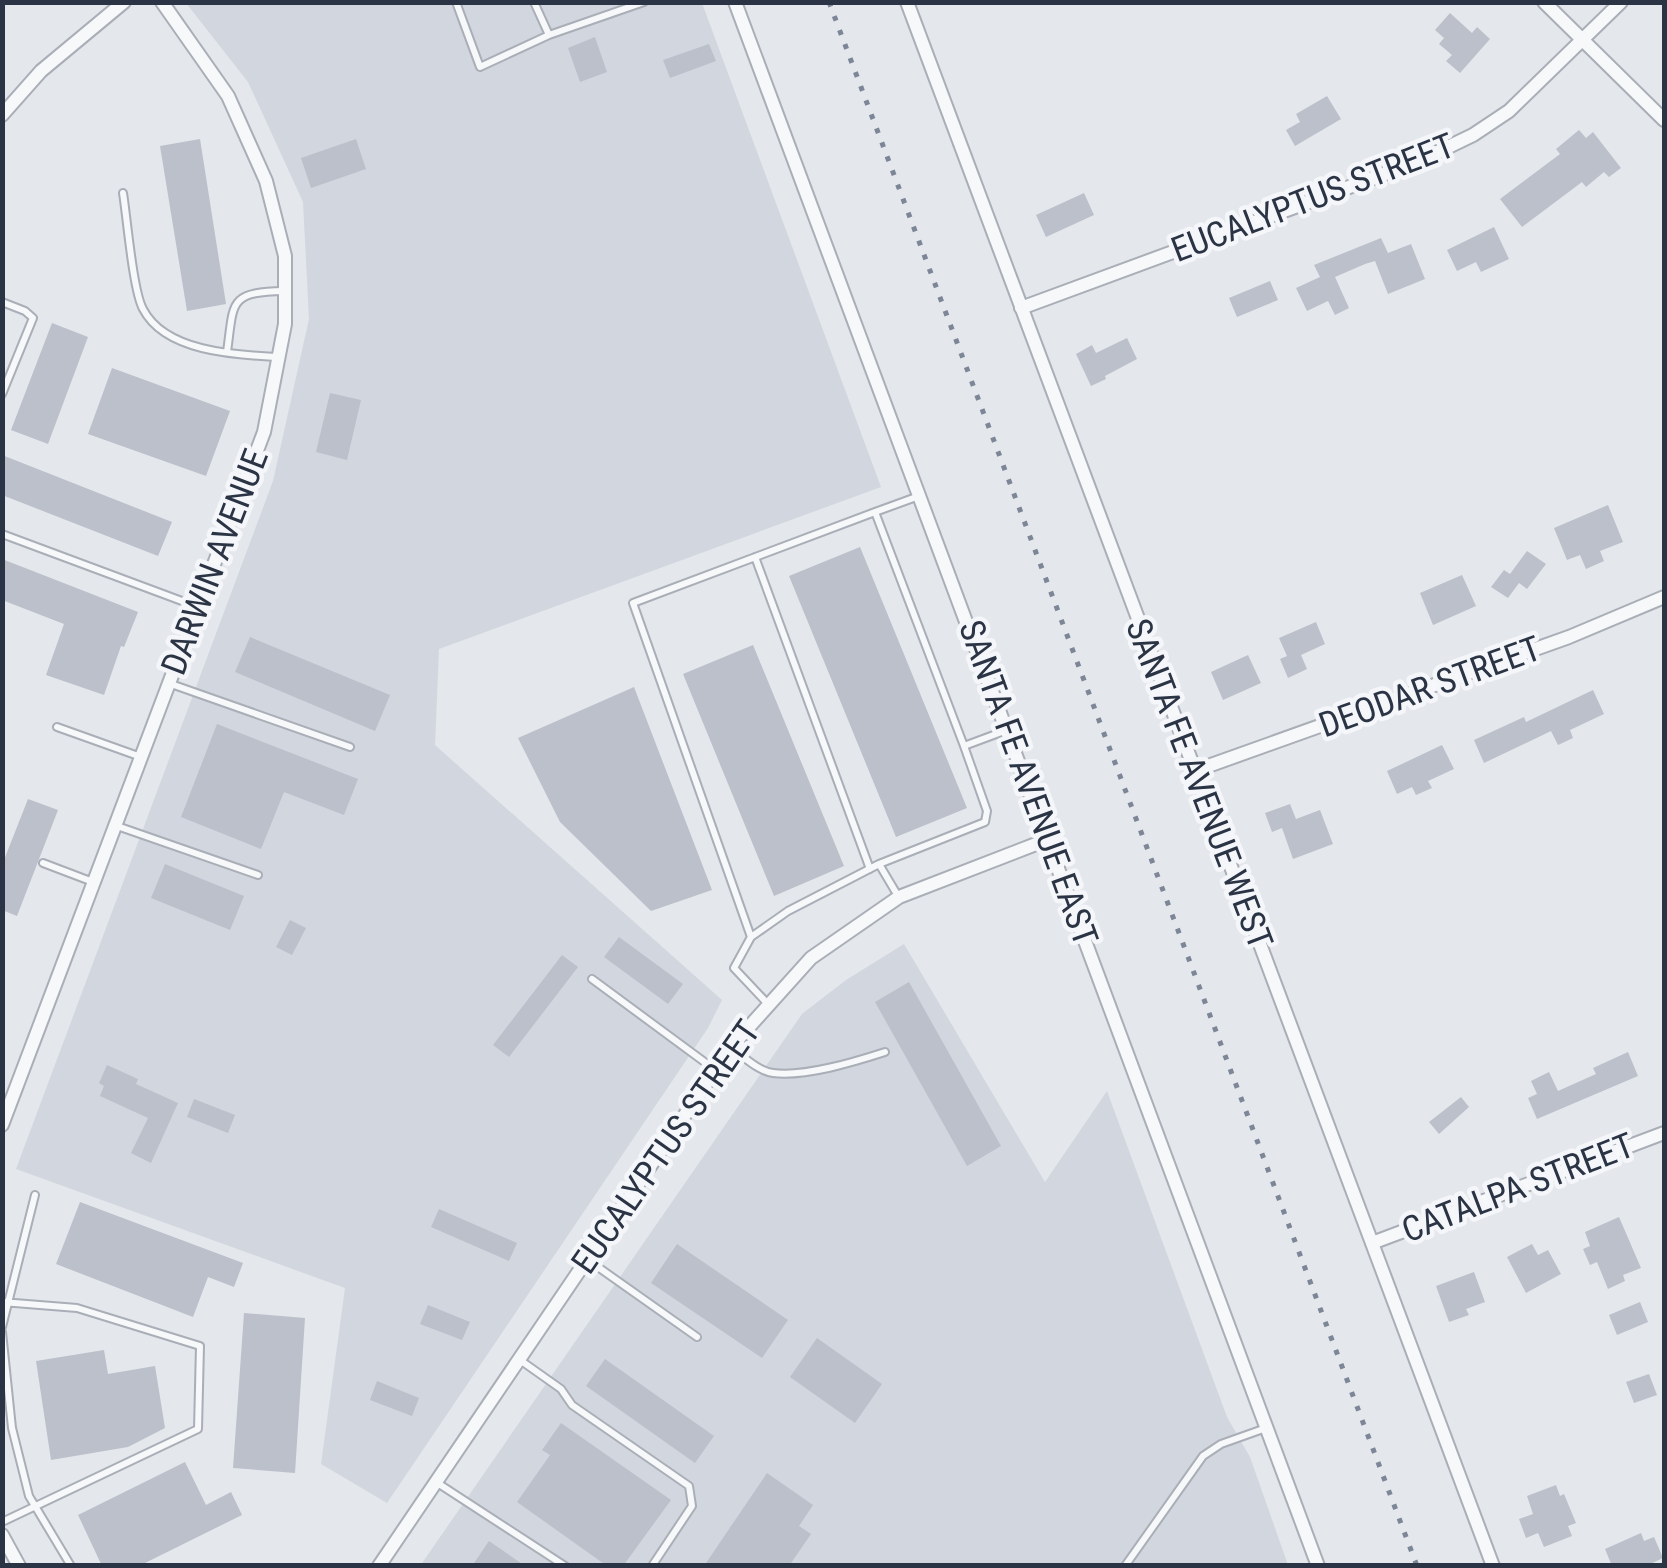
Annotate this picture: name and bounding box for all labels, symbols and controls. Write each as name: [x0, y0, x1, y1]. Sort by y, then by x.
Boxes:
street label: EUCALYPTUS STREET: [1166, 125, 1460, 271]
street label: DARWIN AVENUE: [153, 444, 277, 680]
street label: SANTA FE AVENUE WEST: [1117, 613, 1281, 955]
street label: SANTA FE AVENUE EAST: [950, 615, 1106, 951]
street label: DEODAR STREET: [1313, 628, 1547, 746]
street label: EUCALYPTUS STREET: [563, 1012, 769, 1282]
street label: CATALPA STREET: [1396, 1125, 1640, 1251]

